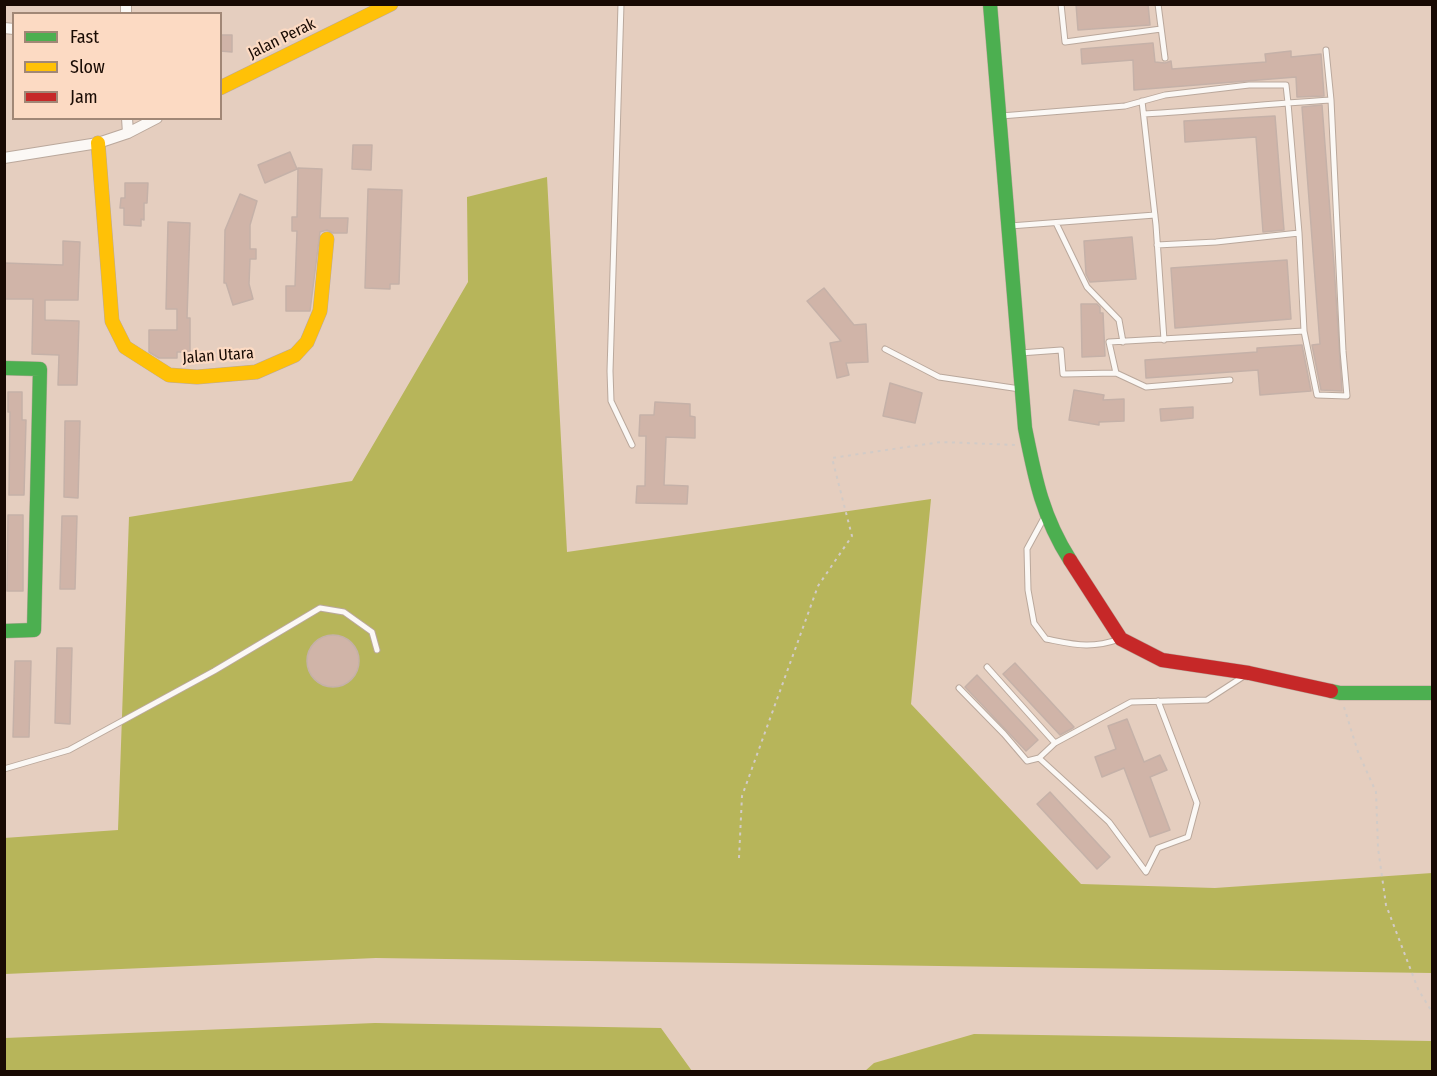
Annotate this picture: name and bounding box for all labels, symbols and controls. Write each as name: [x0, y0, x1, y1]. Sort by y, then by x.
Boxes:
legend: [12, 12, 222, 120]
street label: Jalan Perak: [245, 15, 319, 63]
text: Fast: [70, 26, 99, 48]
text: Slow: [70, 56, 105, 78]
text: Jam: [70, 86, 98, 108]
street label: Jalan Utara: [182, 344, 254, 368]

